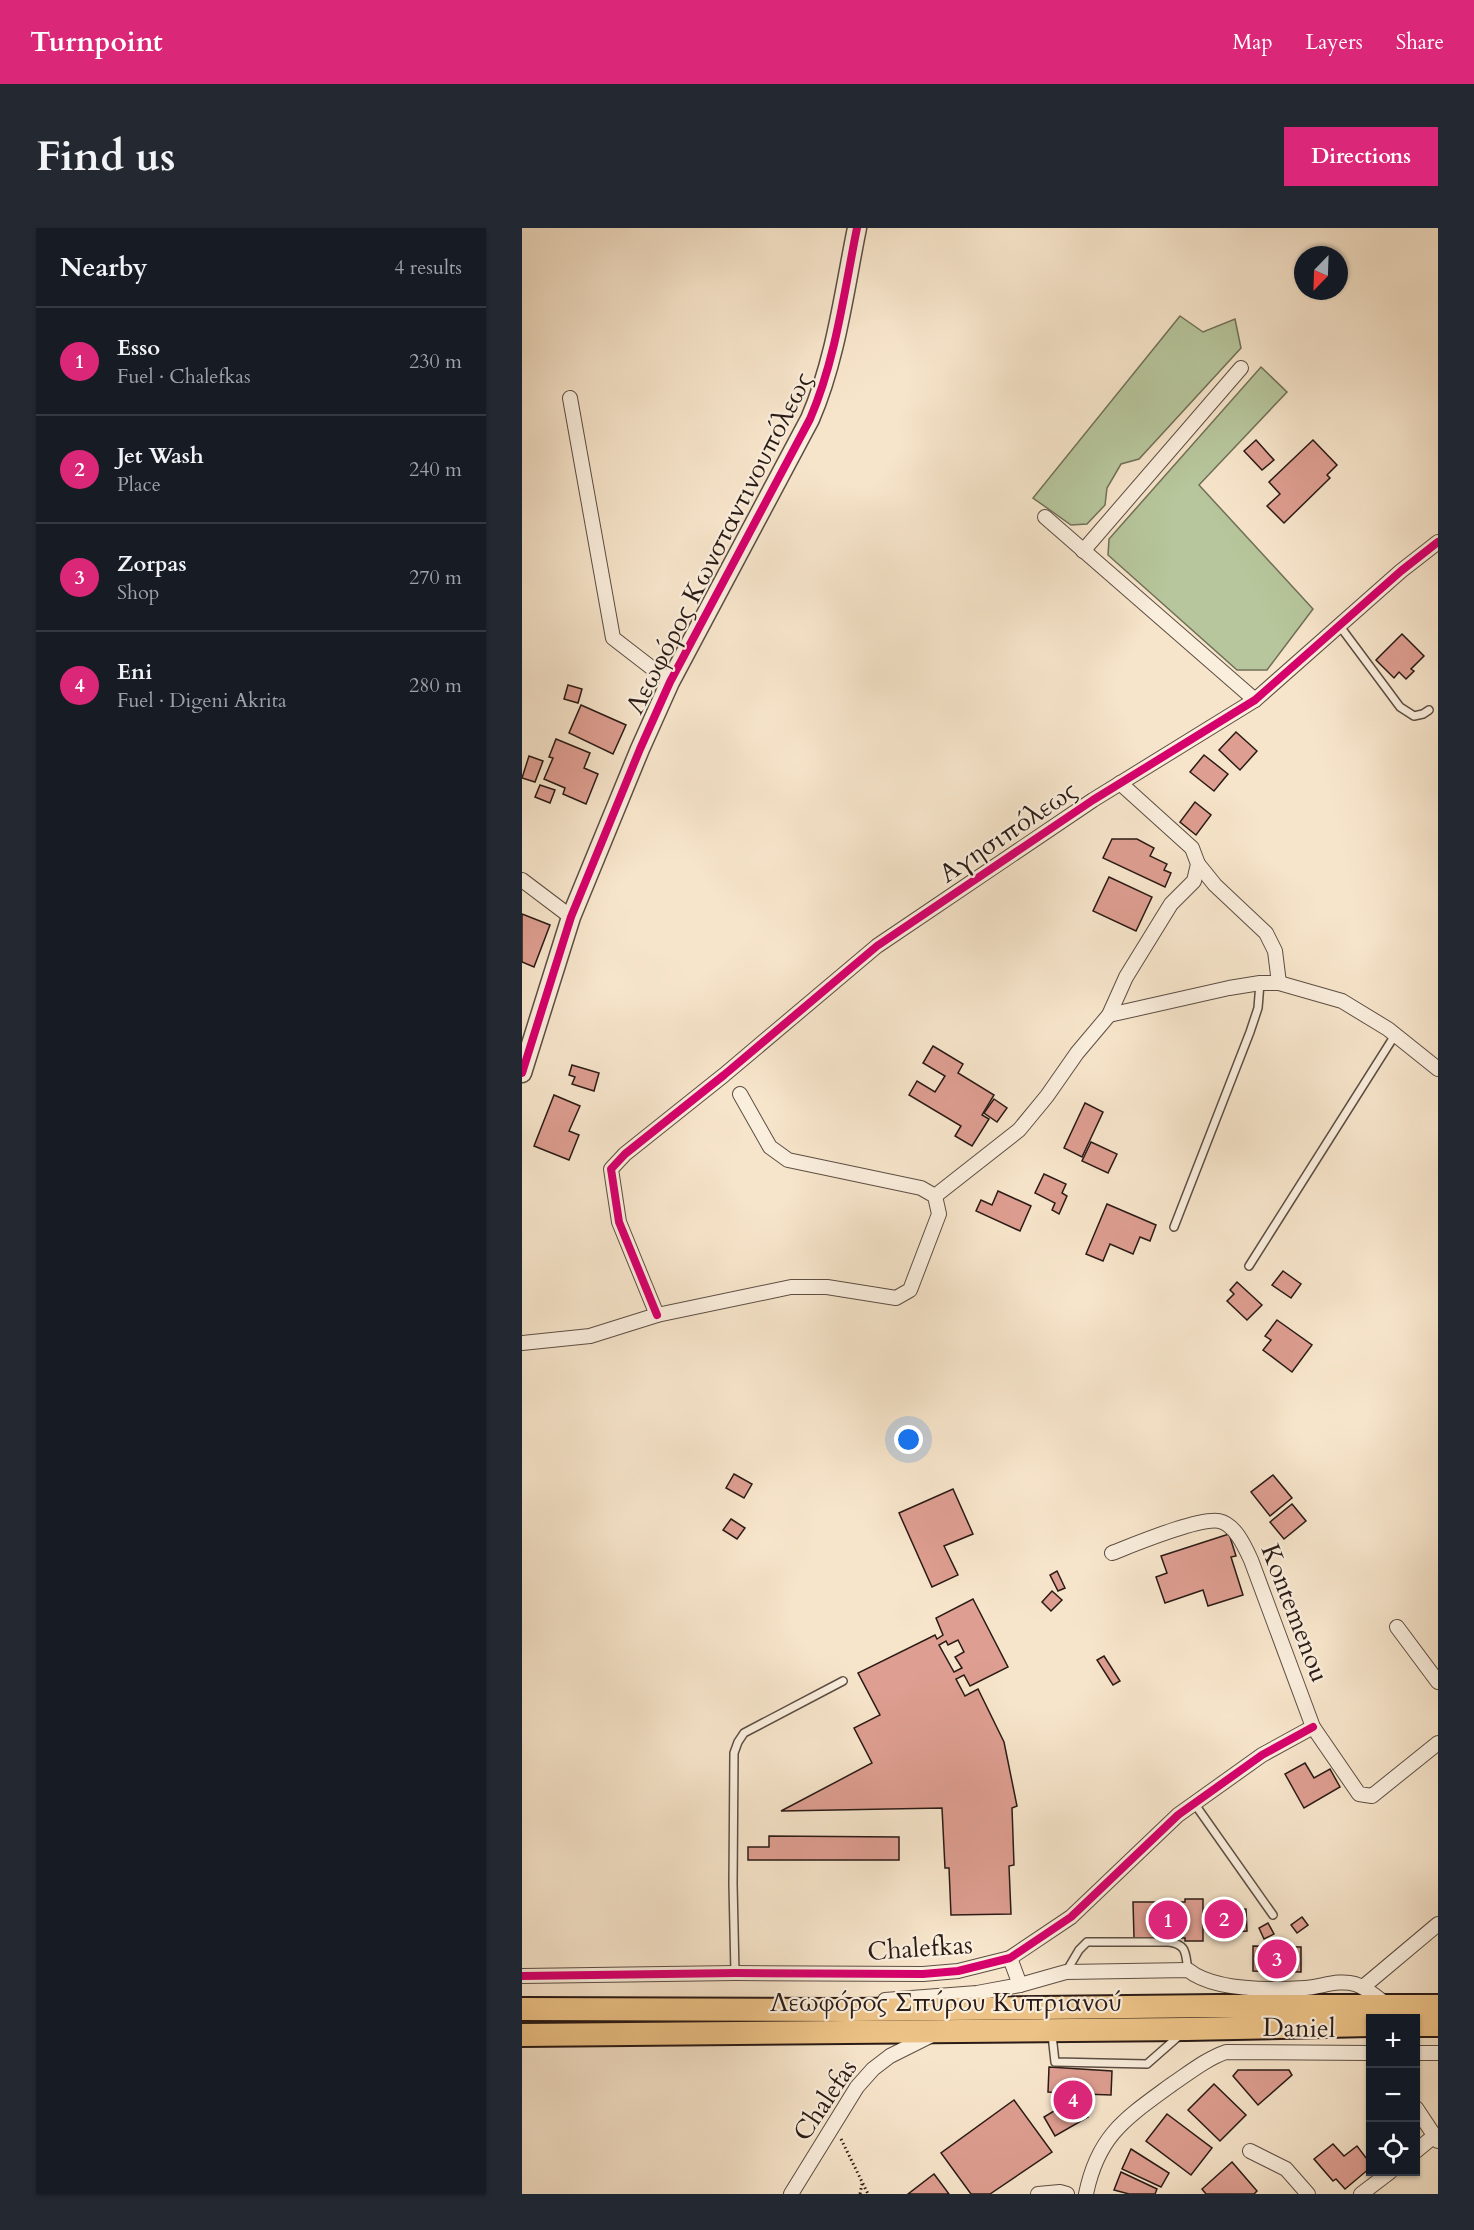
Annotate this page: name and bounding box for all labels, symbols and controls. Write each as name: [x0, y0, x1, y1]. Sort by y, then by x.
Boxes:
text: Turnpoint: [30, 23, 163, 61]
text: Map: [1233, 28, 1273, 57]
text: Layers: [1306, 28, 1363, 57]
text: Share: [1396, 28, 1444, 57]
button: Directions: [1284, 127, 1438, 186]
text: Find us: [36, 128, 176, 185]
north arrow: [1294, 246, 1348, 300]
text: Nearby: [60, 250, 148, 285]
text: 4 results: [394, 254, 462, 281]
text: Esso: [117, 333, 160, 363]
text: 1: [74, 348, 85, 375]
text: 230 m: [409, 348, 462, 375]
text: Fuel · Chalefkas: [117, 363, 251, 390]
street label: Λεωφόρος Κωνσταντινουπόλεως: [617, 366, 821, 720]
text: Jet Wash: [117, 441, 204, 471]
text: 2: [74, 456, 85, 483]
text: 240 m: [409, 456, 462, 483]
text: Place: [117, 471, 161, 498]
text: Zorpas: [117, 549, 187, 579]
text: 3: [74, 564, 85, 591]
text: 270 m: [409, 564, 462, 591]
text: Shop: [117, 579, 159, 606]
text: Eni: [117, 657, 152, 687]
text: 4: [74, 672, 85, 699]
text: 280 m: [409, 672, 462, 699]
text: Fuel · Digeni Akrita: [117, 687, 287, 714]
street label: Αγησιπόλεως: [932, 773, 1084, 891]
your location: [894, 1425, 923, 1454]
street label: Kontemenou: [1253, 1539, 1337, 1687]
pin: 2: [1204, 1896, 1244, 1942]
pin: 1: [1148, 1898, 1188, 1942]
street label: Chalefkas: [866, 1927, 974, 1969]
pin: 3: [1258, 1936, 1296, 1982]
street label: Λεωφόρος Σπύρου Κυπριανού: [770, 1985, 1122, 2020]
street label: Daniel: [1262, 2010, 1336, 2046]
map controls: [1366, 2014, 1420, 2176]
button: +: [1366, 2014, 1420, 2068]
street label: Chalefas: [785, 2052, 865, 2148]
button: −: [1366, 2068, 1420, 2122]
pin: 4: [1054, 2078, 1092, 2122]
button: locate: [1366, 2122, 1420, 2176]

